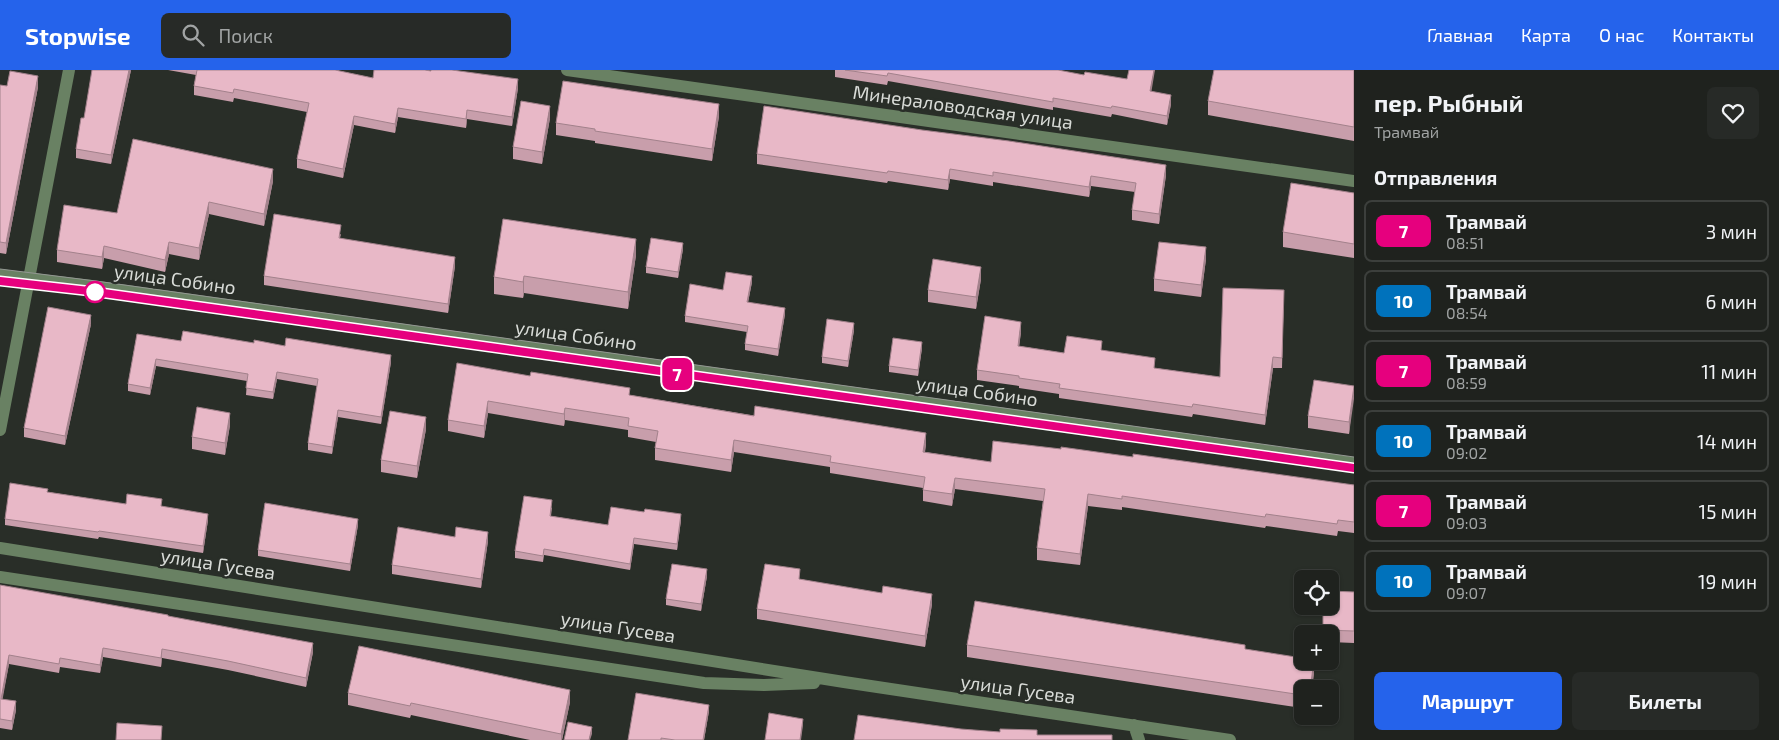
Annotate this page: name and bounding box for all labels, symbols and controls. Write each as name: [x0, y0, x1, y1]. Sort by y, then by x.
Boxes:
search box: [161, 13, 511, 58]
text: Stopwise: [25, 21, 131, 50]
icon: search: [179, 21, 207, 49]
text: Поиск: [219, 24, 273, 47]
text: Главная: [1427, 24, 1493, 46]
text: Карта: [1521, 24, 1571, 46]
text: О нас: [1599, 24, 1644, 46]
text: Контакты: [1672, 24, 1754, 46]
street label: Минераловодская улица: [851, 80, 1075, 134]
button: heart: [1707, 87, 1759, 139]
text: пер. Рыбный: [1374, 88, 1523, 117]
text: Трамвай: [1374, 122, 1439, 141]
text: Отправления: [1374, 166, 1497, 189]
text: Трамвай: [1446, 210, 1527, 233]
text: 7: [1399, 220, 1408, 242]
text: 3 мин: [1706, 220, 1757, 243]
text: 08:51: [1446, 233, 1484, 252]
street label: улица Собино: [113, 259, 237, 299]
text: Трамвай: [1446, 280, 1527, 303]
unlabelled marker: [84, 281, 106, 303]
text: 10: [1394, 290, 1413, 312]
text: 6 мин: [1705, 290, 1757, 313]
text: 08:54: [1446, 303, 1488, 322]
street label: улица Собино: [514, 315, 638, 355]
text: Трамвай: [1446, 350, 1527, 373]
line badge: 7: [661, 358, 693, 390]
text: 7: [1399, 360, 1408, 382]
text: 11 мин: [1701, 360, 1757, 383]
text: 7: [672, 363, 682, 385]
street label: улица Собино: [915, 371, 1039, 411]
text: 08:59: [1446, 373, 1487, 392]
text: Трамвай: [1446, 420, 1527, 443]
text: 10: [1394, 430, 1413, 452]
text: 14 мин: [1697, 430, 1757, 453]
text: 09:02: [1446, 443, 1487, 462]
text: Трамвай: [1446, 490, 1527, 513]
text: 7: [1399, 500, 1408, 522]
text: 15 мин: [1699, 500, 1757, 523]
text: 09:03: [1446, 513, 1487, 532]
street label: улица Гусева: [159, 543, 277, 585]
text: Трамвай: [1446, 560, 1527, 583]
map controls: [1294, 570, 1339, 725]
button: locate: [1294, 570, 1339, 615]
text: 10: [1394, 570, 1413, 592]
text: 19 мин: [1698, 570, 1757, 593]
text: 09:07: [1446, 583, 1486, 602]
street label: улица Гусева: [559, 606, 677, 648]
button: +: [1294, 625, 1339, 670]
street label: улица Гусева: [959, 669, 1077, 709]
button: Маршрут: [1374, 672, 1562, 730]
button: Билеты: [1572, 672, 1759, 730]
button: −: [1294, 680, 1339, 725]

